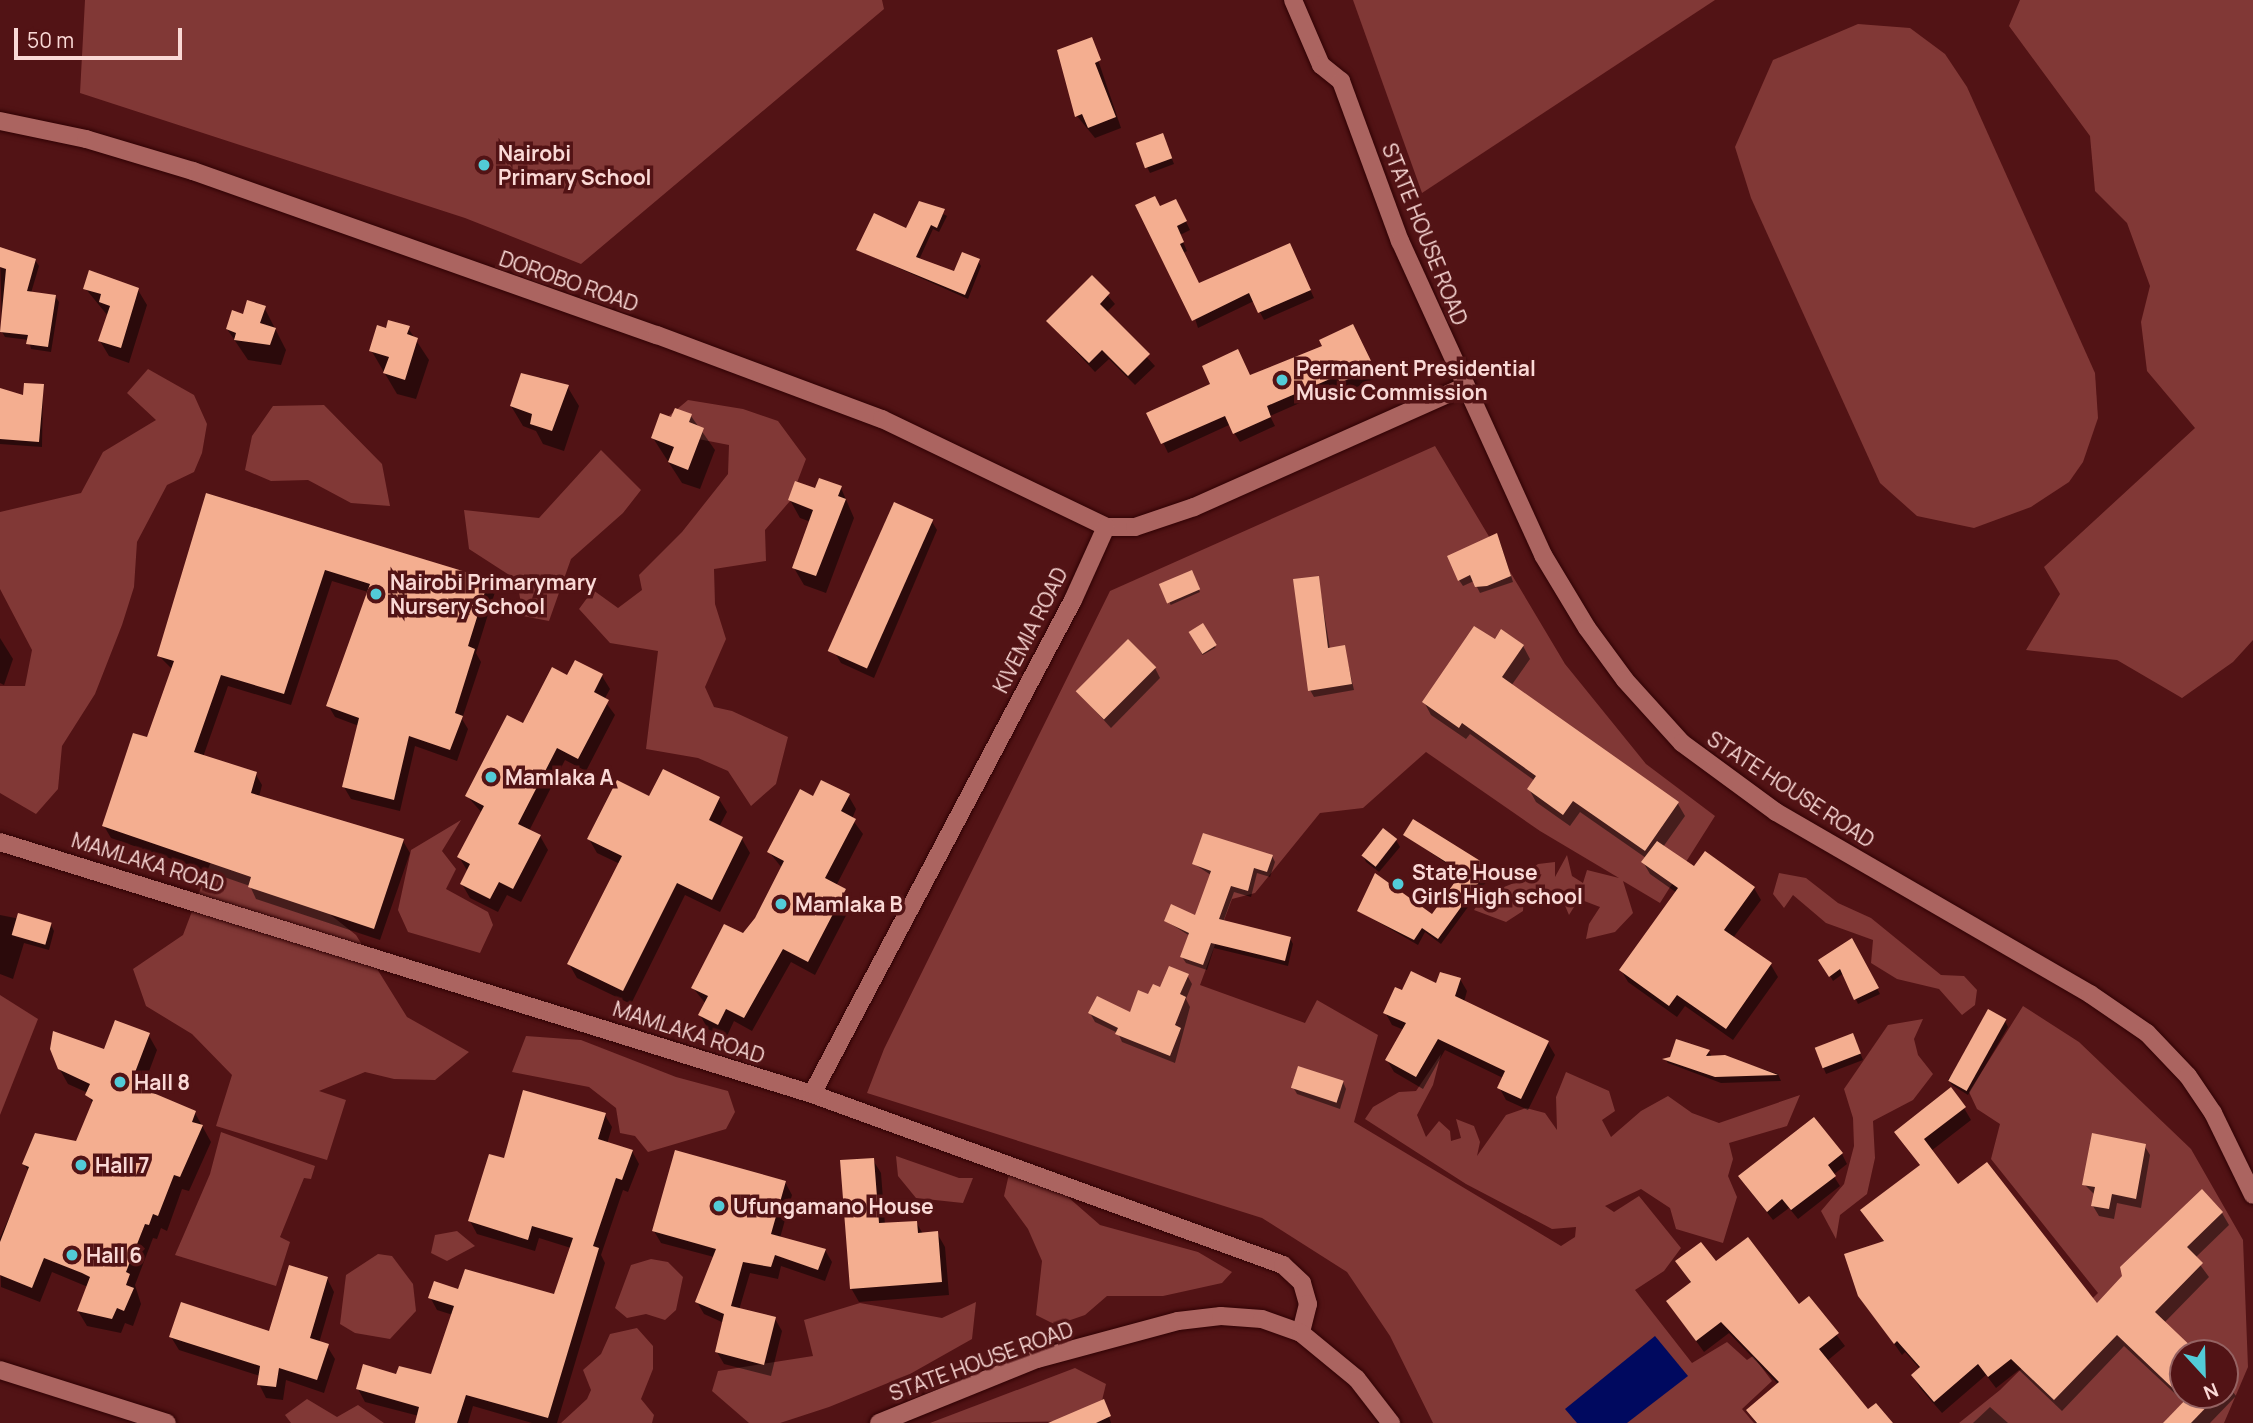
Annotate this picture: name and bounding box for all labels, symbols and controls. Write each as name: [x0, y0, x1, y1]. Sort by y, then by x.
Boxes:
scale bar: [18, 14, 186, 58]
text: 50 m: [27, 26, 74, 54]
street label: STATE HOUSE ROAD: [1377, 139, 1473, 329]
place label: Nairobi Primary School: [498, 140, 652, 190]
marker: Nairobi Primary School: [476, 157, 492, 173]
street label: DOROBO ROAD: [496, 245, 642, 317]
place label: Permanent Presidential Music Commission: [1296, 355, 1536, 405]
marker: Permanent Presidential Music Commission: [1274, 372, 1290, 388]
street label: KIVEMIA ROAD: [988, 563, 1072, 697]
place label: Nairobi Primarymary Nursery School: [390, 569, 596, 619]
marker: Nairobi Primarymary Nursery School: [368, 586, 384, 602]
street label: STATE HOUSE ROAD: [1703, 726, 1879, 852]
place label: Mamlaka A: [505, 764, 614, 790]
marker: Mamlaka A: [483, 769, 499, 785]
street label: MAMLAKA ROAD: [69, 827, 227, 897]
place label: State House Girls High school: [1412, 859, 1583, 909]
marker: State House Girls High school: [1390, 876, 1406, 892]
place label: Mamlaka B: [795, 891, 903, 917]
marker: Mamlaka B: [773, 896, 789, 912]
street label: MAMLAKA ROAD: [610, 996, 768, 1068]
place label: Hall 8: [134, 1069, 190, 1095]
marker: Hall 8: [112, 1074, 128, 1090]
place label: Hall 7: [95, 1152, 149, 1178]
marker: Hall 7: [73, 1157, 89, 1173]
place label: Ufungamano House: [733, 1193, 934, 1219]
marker: Ufungamano House: [711, 1198, 727, 1214]
place label: Hall 6: [86, 1242, 142, 1268]
marker: Hall 6: [64, 1247, 80, 1263]
street label: STATE HOUSE ROAD: [886, 1316, 1076, 1406]
north arrow: [2169, 1339, 2239, 1409]
text: N: [2200, 1377, 2222, 1406]

